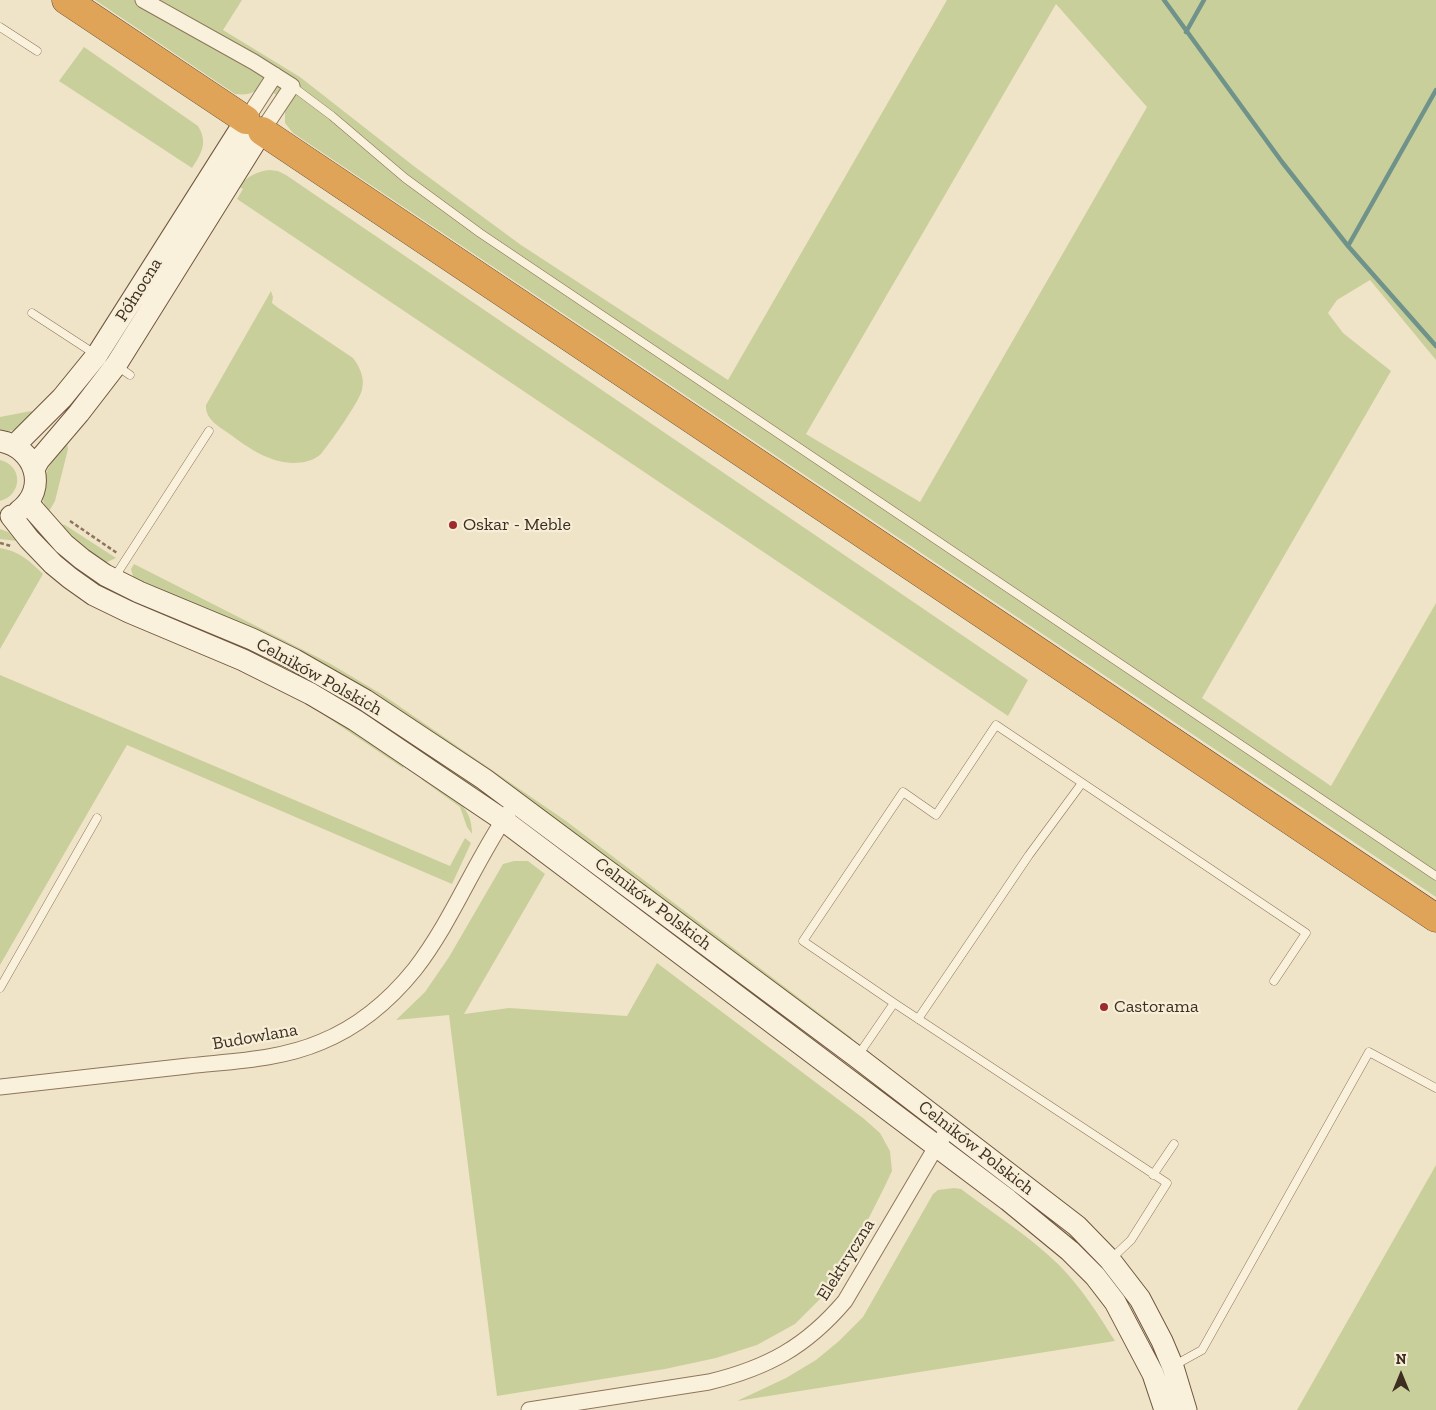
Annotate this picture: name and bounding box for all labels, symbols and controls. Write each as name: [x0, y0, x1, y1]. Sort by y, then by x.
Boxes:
street label: Północna: [111, 254, 167, 326]
place label: Oskar - Meble: [463, 514, 571, 536]
marker: Oskar - Meble: [447, 519, 459, 531]
street label: Celników Polskich: [252, 633, 386, 721]
street label: Celników Polskich: [590, 853, 716, 955]
place label: Castorama: [1114, 996, 1199, 1018]
marker: Castorama: [1098, 1001, 1110, 1013]
street label: Budowlana: [211, 1019, 299, 1055]
street label: Celników Polskich: [914, 1096, 1038, 1200]
street label: Elektryczna: [812, 1215, 880, 1305]
north arrow: [1376, 1350, 1426, 1400]
text: N: [1396, 1351, 1406, 1368]

